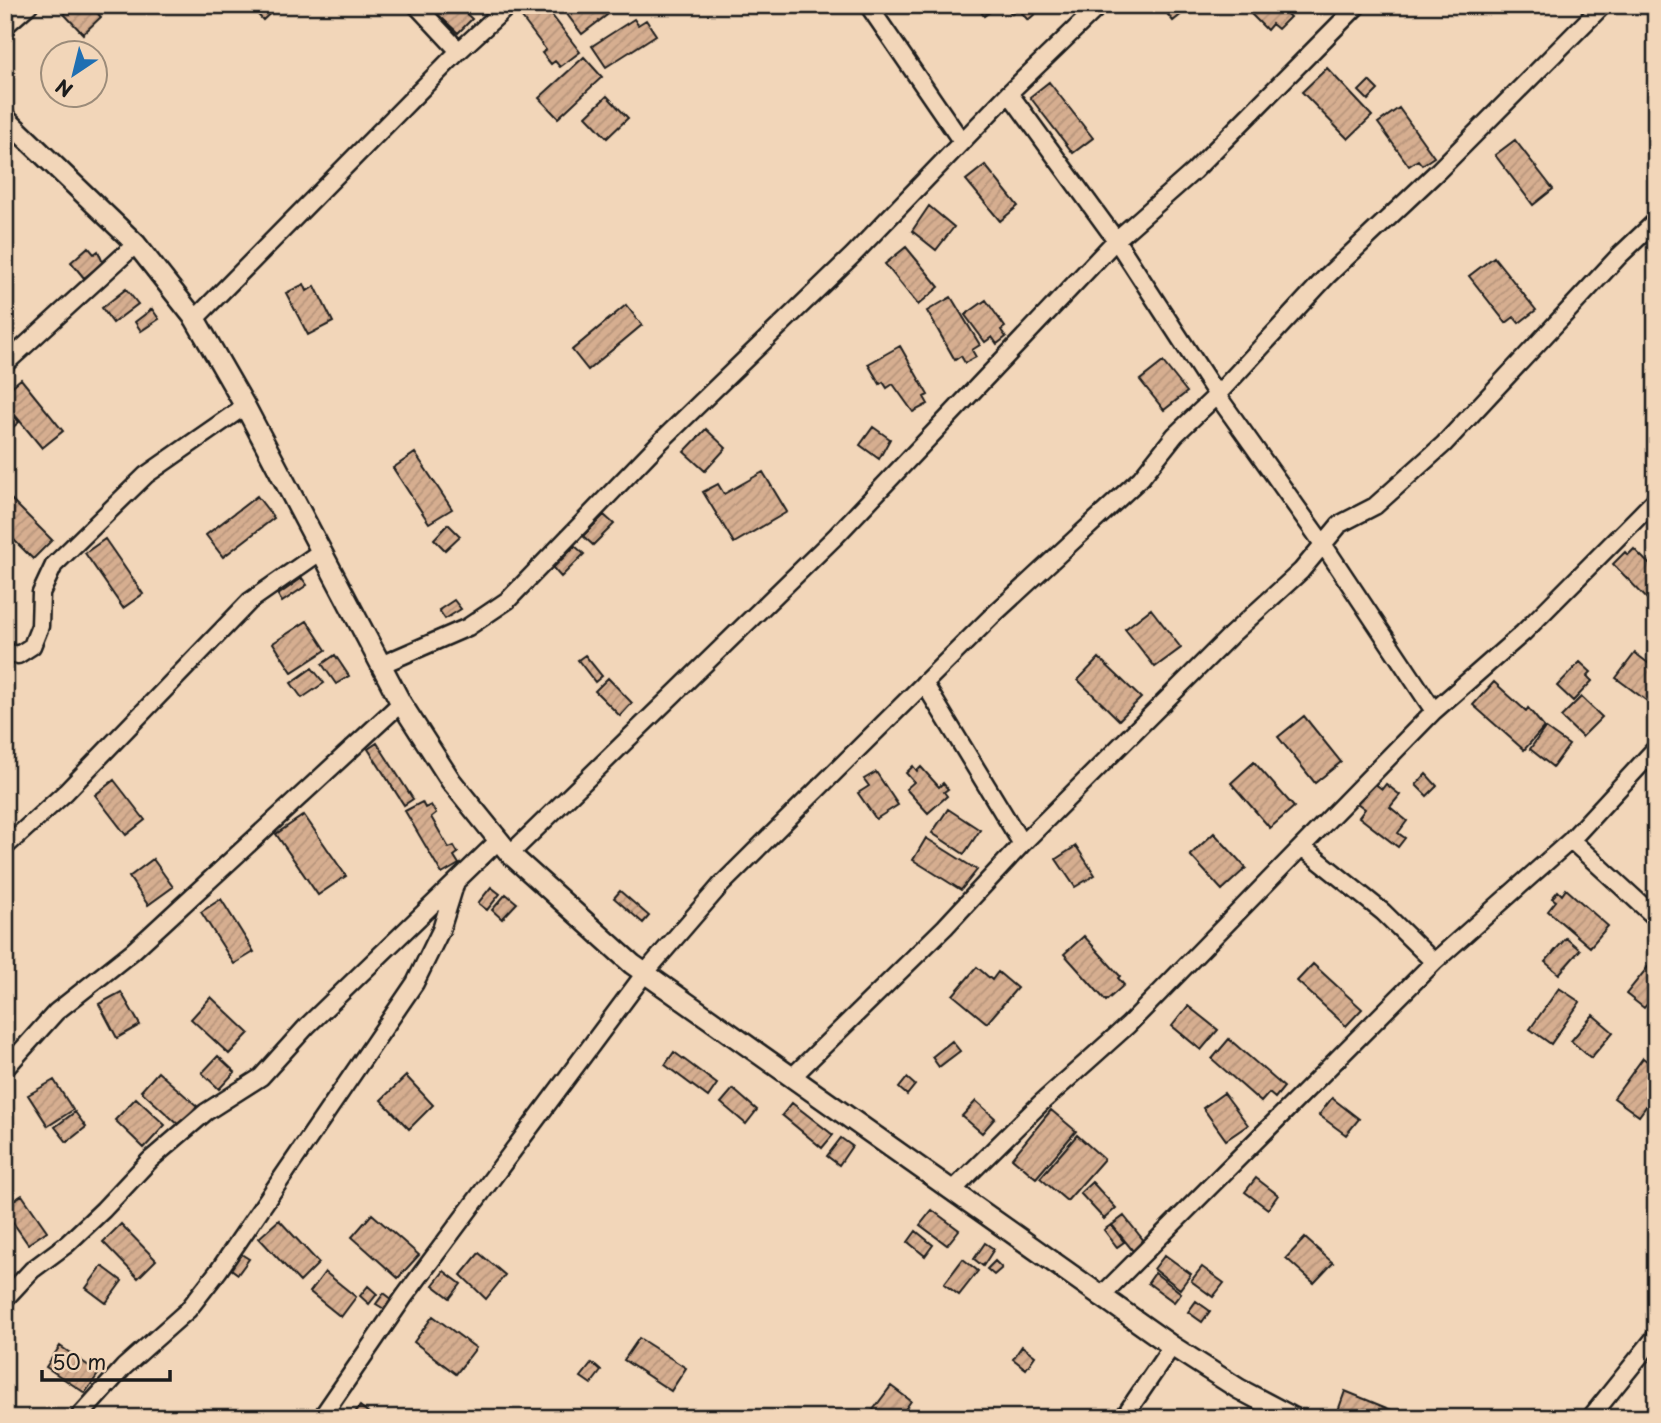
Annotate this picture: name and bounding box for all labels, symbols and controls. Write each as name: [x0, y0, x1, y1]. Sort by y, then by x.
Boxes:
north arrow: [38, 38, 108, 108]
text: N: [49, 73, 78, 105]
scale bar: [42, 1339, 170, 1383]
text: 50 m: [52, 1345, 106, 1377]

